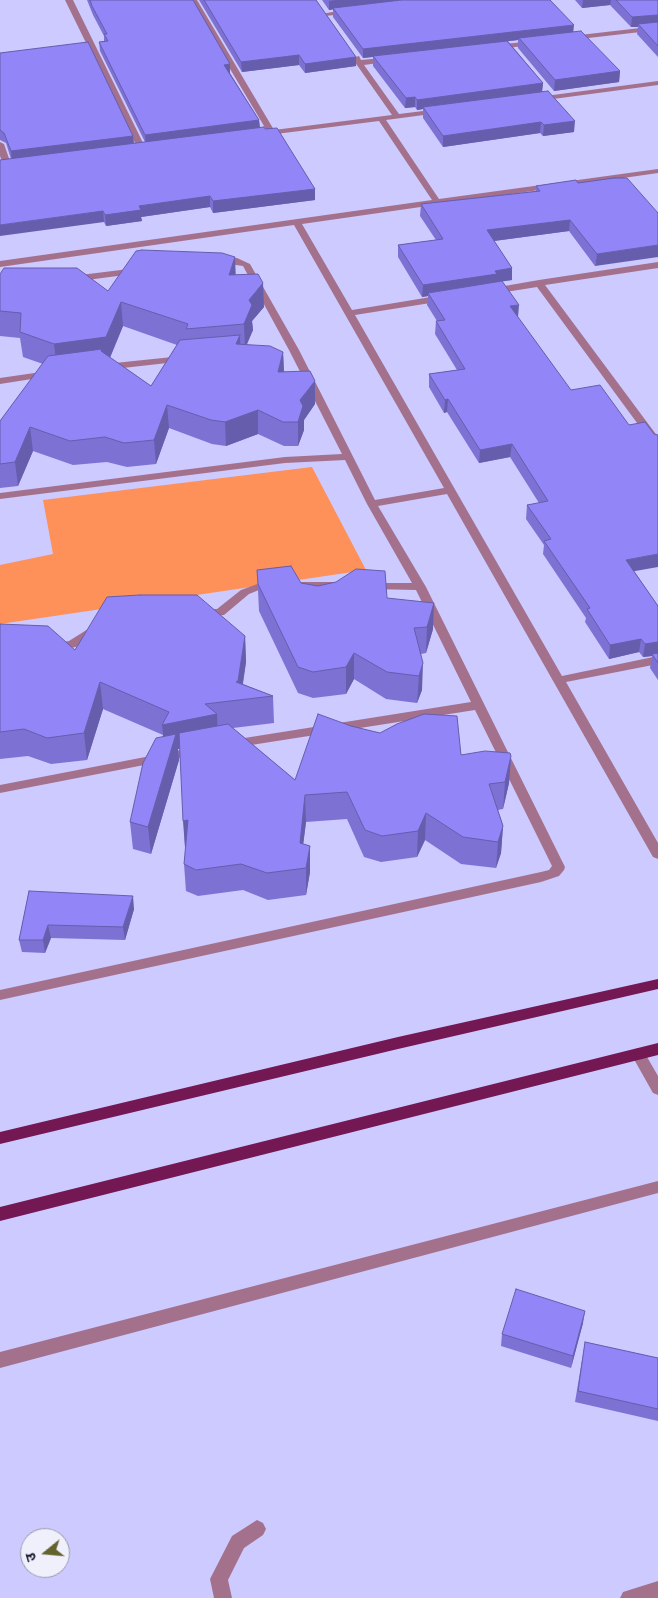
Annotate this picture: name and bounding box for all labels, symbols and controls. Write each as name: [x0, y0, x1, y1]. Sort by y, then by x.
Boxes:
north arrow: [20, 1528, 70, 1578]
text: उ: [22, 1551, 40, 1564]

